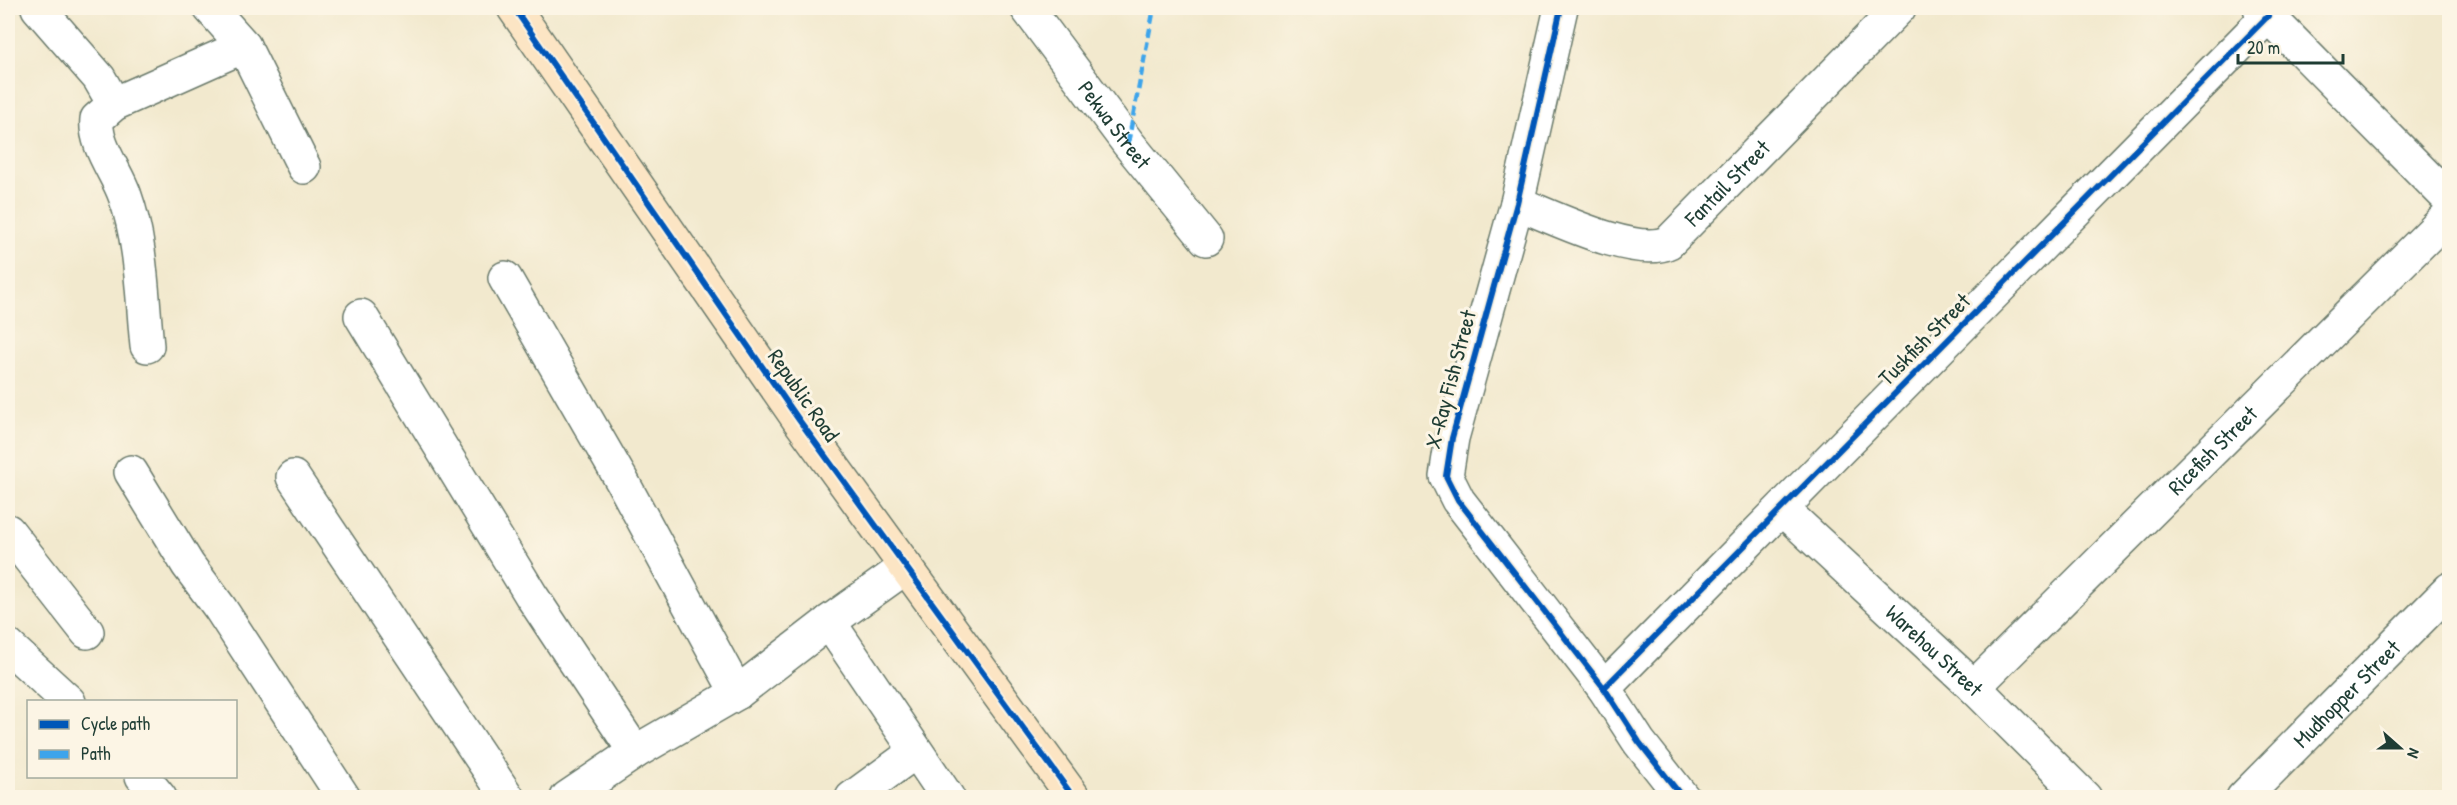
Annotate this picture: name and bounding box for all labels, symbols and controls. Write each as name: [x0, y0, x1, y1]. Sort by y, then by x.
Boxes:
scale bar: [2238, 27, 2343, 65]
text: 20 m: [2247, 35, 2280, 60]
street label: Pekwa Street: [1071, 74, 1158, 175]
street label: Fantail Street: [1677, 133, 1777, 233]
street label: Tuskfish Street: [1871, 286, 1977, 392]
street label: X-Ray Fish Street: [1417, 306, 1483, 452]
street label: Republic Road: [761, 343, 847, 448]
street label: Ricefish Street: [2161, 399, 2264, 501]
street label: Warehou Street: [1879, 598, 1990, 703]
street label: Mudhopper Street: [2286, 633, 2407, 754]
legend: [27, 700, 237, 778]
text: Cycle path: [81, 711, 151, 736]
north arrow: [2370, 718, 2430, 778]
text: Path: [81, 741, 111, 766]
text: N: [2402, 745, 2426, 762]

